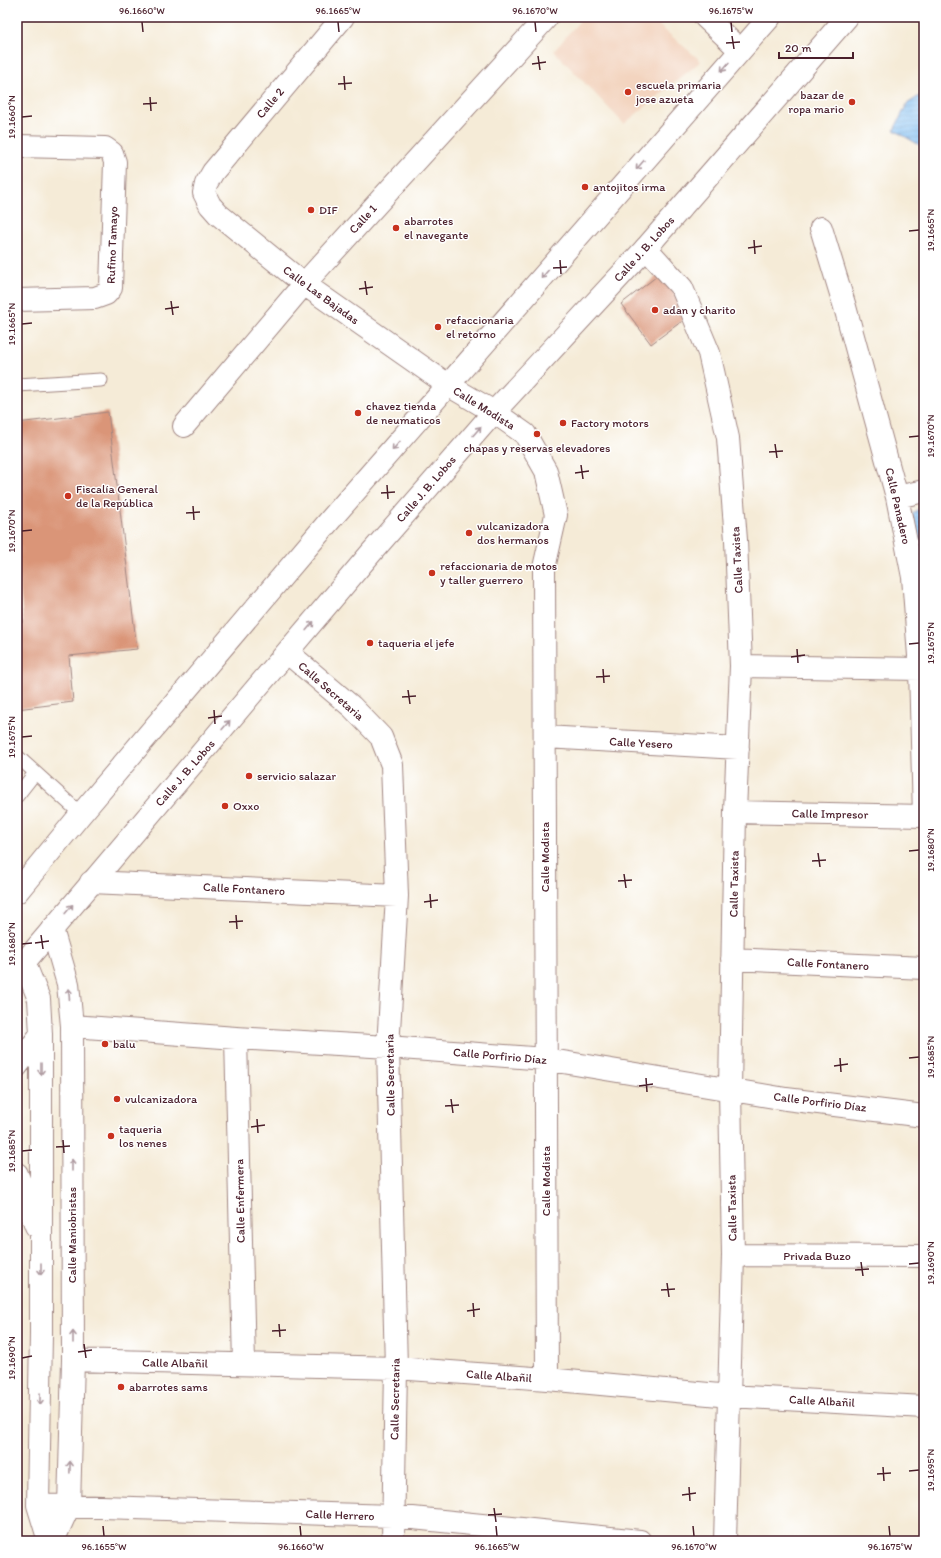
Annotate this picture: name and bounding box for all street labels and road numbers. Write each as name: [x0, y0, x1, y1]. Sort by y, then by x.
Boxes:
street label: Calle 2: [253, 84, 287, 121]
street label: Calle 1: [346, 201, 380, 237]
street label: Rufino Tamayo: [104, 206, 120, 284]
street label: Calle J. B. Lobos: [611, 213, 677, 285]
street label: Calle Las Bajadas: [280, 263, 362, 327]
street label: Calle Modista: [450, 383, 518, 433]
street label: Calle J. B. Lobos: [393, 453, 459, 525]
street label: Calle Panadero: [882, 466, 914, 546]
street label: Calle Taxista: [728, 526, 746, 594]
street label: Calle Secretaria: [295, 659, 367, 724]
street label: Calle Yesero: [609, 734, 673, 752]
street label: Calle J. B. Lobos: [152, 737, 218, 809]
street label: Calle Impresor: [792, 806, 869, 822]
street label: Calle Modista: [538, 822, 552, 892]
street label: Calle Taxista: [726, 850, 742, 918]
street label: Calle Fontanero: [203, 880, 285, 898]
street label: Calle Fontanero: [787, 955, 869, 973]
street label: Calle Secretaria: [382, 1033, 398, 1116]
street label: Calle Porfirio Díaz: [453, 1045, 548, 1067]
street label: Calle Porfirio Díaz: [773, 1089, 868, 1115]
street label: Calle Modista: [539, 1146, 553, 1216]
street label: Calle Enfermera: [232, 1159, 248, 1243]
street label: Calle Taxista: [724, 1174, 740, 1242]
street label: Calle Maniobristas: [65, 1187, 79, 1283]
street label: Privada Buzo: [783, 1249, 851, 1263]
street label: Calle Albañil: [142, 1355, 209, 1371]
street label: Calle Secretaria: [387, 1357, 403, 1440]
street label: Calle Albañil: [466, 1367, 533, 1385]
street label: Calle Albañil: [789, 1392, 856, 1410]
street label: Calle Herrero: [305, 1507, 375, 1523]

